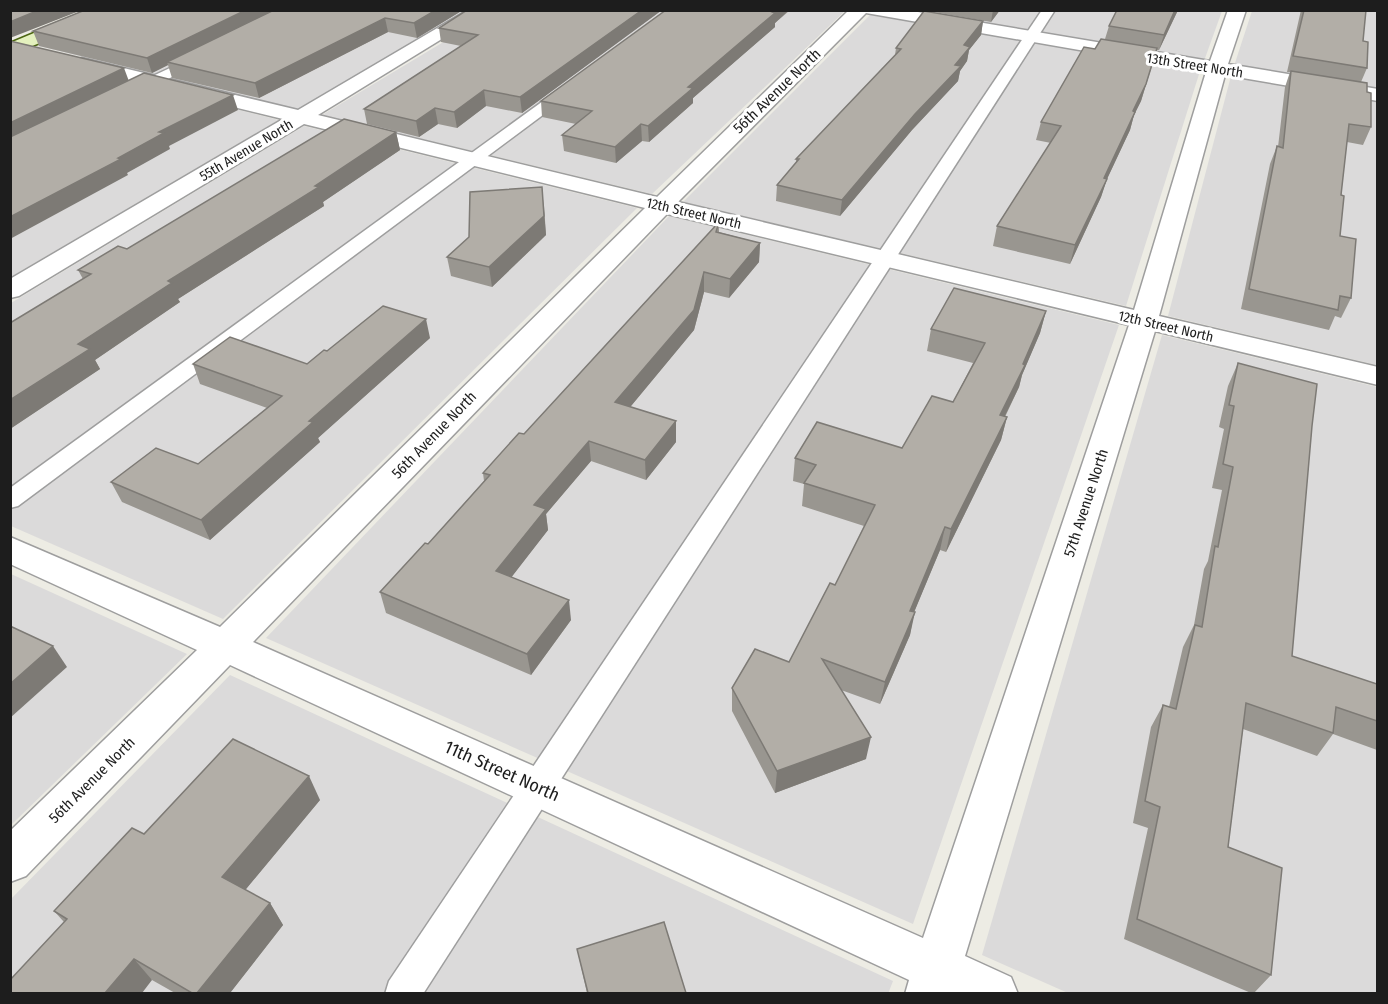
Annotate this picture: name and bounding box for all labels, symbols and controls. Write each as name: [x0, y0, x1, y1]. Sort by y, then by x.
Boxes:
street label: 56th Avenue North: [730, 45, 824, 137]
street label: 13th Street North: [1145, 49, 1244, 82]
street label: 55th Avenue North: [196, 116, 296, 185]
street label: 12th Street North: [645, 194, 743, 233]
street label: 12th Street North: [1117, 307, 1215, 346]
street label: 56th Avenue North: [388, 388, 480, 482]
street label: 57th Avenue North: [1060, 447, 1112, 559]
street label: 56th Avenue North: [45, 733, 139, 827]
street label: 11th Street North: [441, 736, 563, 806]

